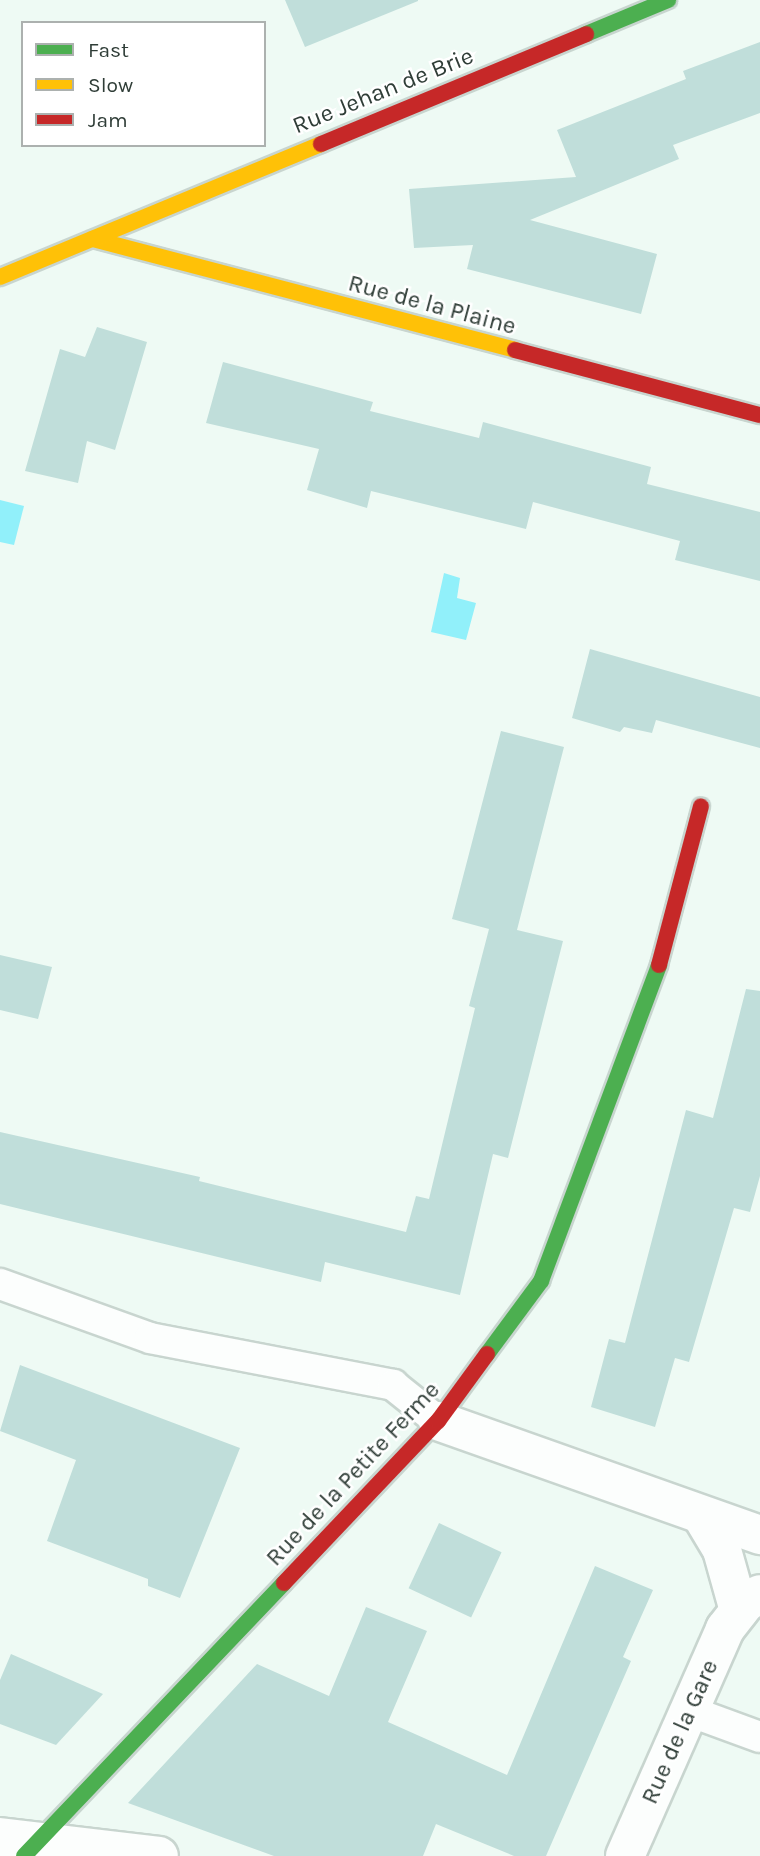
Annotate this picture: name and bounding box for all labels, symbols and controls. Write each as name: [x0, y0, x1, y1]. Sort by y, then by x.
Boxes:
legend: [21, 21, 266, 147]
text: Fast: [88, 38, 129, 62]
street label: Rue Jehan de Brie: [288, 42, 478, 140]
text: Slow: [88, 73, 133, 97]
text: Jam: [88, 108, 128, 132]
street label: Rue de la Plaine: [345, 269, 519, 341]
street label: Rue de la Petite Ferme: [260, 1376, 446, 1572]
street label: Rue de la Gare: [635, 1655, 725, 1809]

